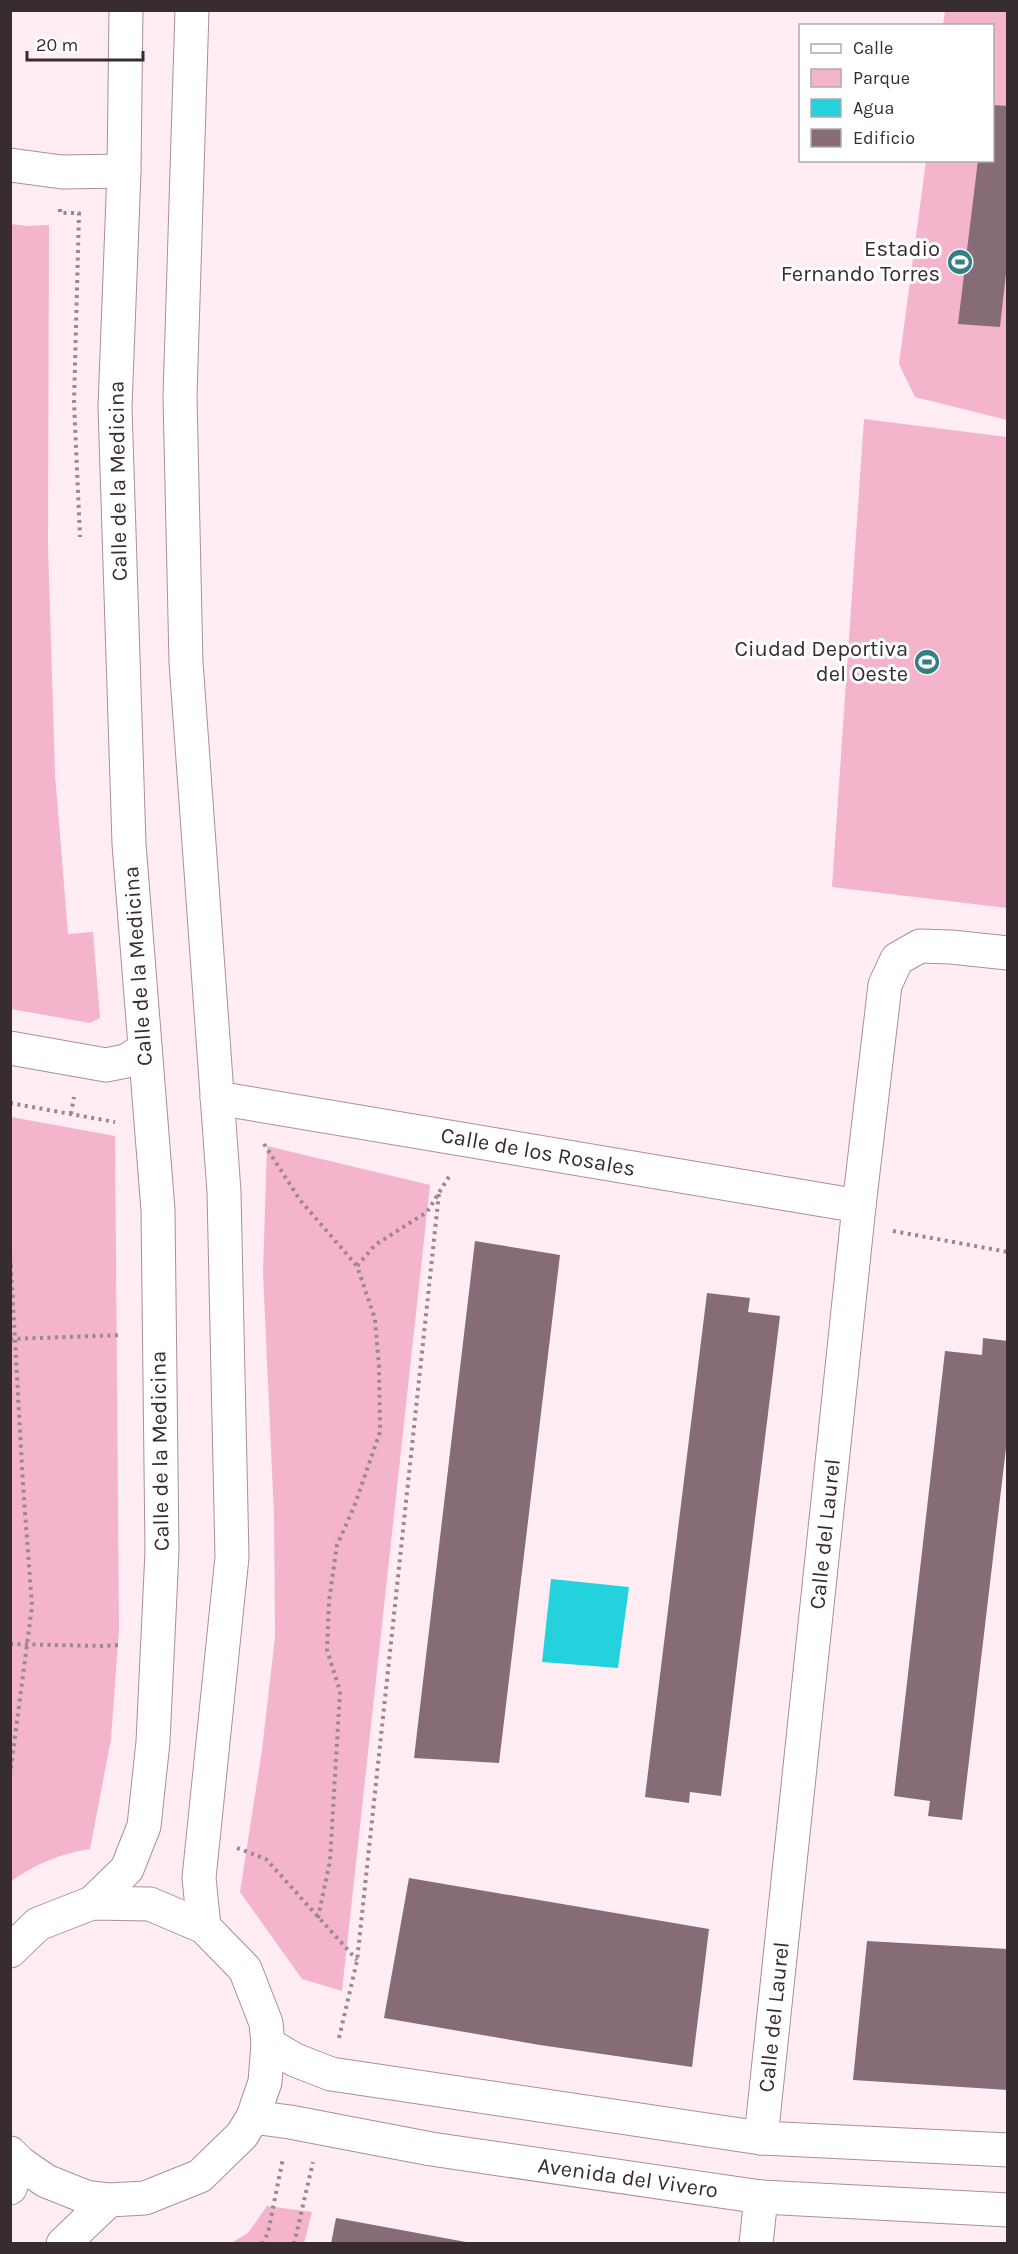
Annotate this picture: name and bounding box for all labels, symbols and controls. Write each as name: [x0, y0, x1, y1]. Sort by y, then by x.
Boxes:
scale bar: [27, 24, 142, 62]
legend: [799, 24, 994, 162]
text: 20 m: [36, 34, 78, 56]
text: Calle: [853, 37, 893, 59]
text: Parque: [853, 67, 910, 89]
text: Agua: [853, 97, 894, 119]
text: Edificio: [853, 127, 915, 149]
place label: Estadio Fernando Torres: [781, 236, 940, 287]
sports icon: Estadio Fernando Torres: [945, 247, 975, 277]
street label: Calle de la Medicina: [103, 381, 133, 581]
place label: Ciudad Deportiva del Oeste: [735, 636, 908, 687]
sports icon: Ciudad Deportiva del Oeste: [912, 647, 942, 677]
street label: Calle de la Medicina: [118, 865, 158, 1067]
street label: Calle de los Rosales: [439, 1122, 637, 1182]
street label: Calle de la Medicina: [145, 1351, 175, 1551]
street label: Calle del Laurel: [804, 1457, 846, 1611]
street label: Calle del Laurel: [753, 1940, 795, 2094]
street label: Avenida del Vivero: [536, 2152, 720, 2204]

